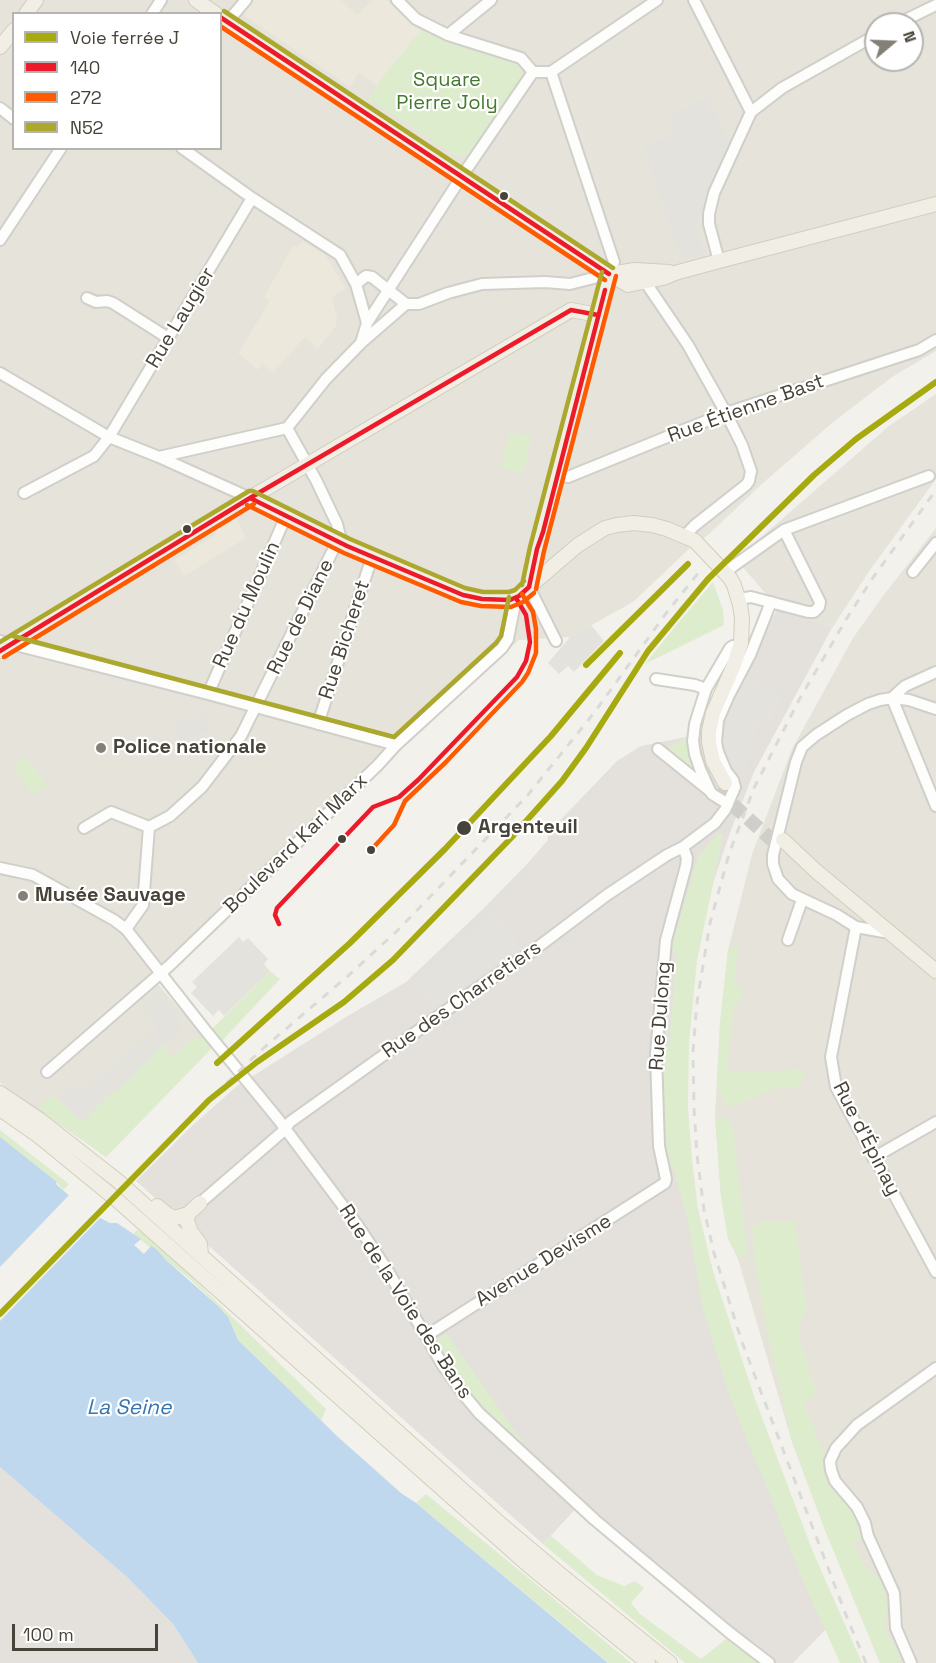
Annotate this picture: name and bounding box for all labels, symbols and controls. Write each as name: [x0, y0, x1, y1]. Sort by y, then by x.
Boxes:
legend: [12, 12, 222, 150]
north arrow: [864, 12, 924, 72]
text: Voie ferrée J: [70, 26, 179, 49]
text: N: [898, 28, 921, 45]
text: 140: [70, 56, 100, 79]
park label: Square Pierre Joly: [396, 69, 498, 116]
text: 272: [70, 86, 102, 109]
text: N52: [70, 116, 103, 139]
unlabelled marker: [498, 190, 510, 202]
street label: Rue Laugier: [142, 263, 220, 373]
street label: Rue Étienne Bast: [665, 370, 827, 448]
unlabelled marker: [181, 523, 193, 535]
street label: Rue du Moulin: [208, 538, 286, 672]
street label: Rue de Diane: [263, 555, 339, 679]
street label: Rue Bicheret: [314, 577, 376, 703]
place label: Police nationale: [113, 736, 267, 760]
marker: Police nationale: [94, 741, 108, 755]
street label: Boulevard Karl Marx: [219, 769, 373, 919]
place label: Argenteuil: [478, 816, 578, 840]
marker: Argenteuil: [455, 819, 473, 837]
unlabelled marker: [336, 833, 348, 845]
unlabelled marker: [365, 844, 377, 856]
place label: Musée Sauvage: [35, 884, 186, 908]
marker: Musée Sauvage: [16, 889, 30, 903]
street label: Rue des Charretiers: [378, 936, 546, 1064]
street label: Rue Dulong: [645, 960, 677, 1072]
street label: Rue d'Épinay: [827, 1078, 905, 1200]
street label: Rue de la Voie des Bans: [333, 1200, 477, 1404]
street label: Avenue Devisme: [472, 1210, 616, 1312]
water label: La Seine: [87, 1395, 171, 1421]
scale bar: [15, 1612, 160, 1650]
text: 100 m: [23, 1623, 74, 1646]

